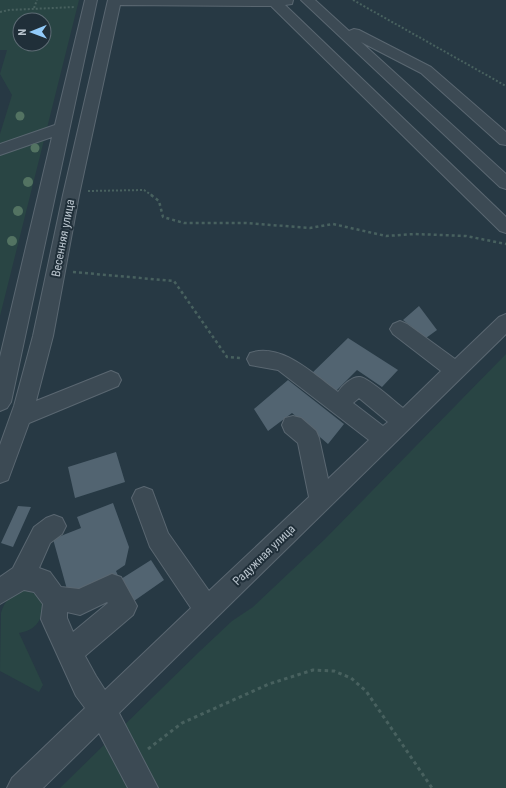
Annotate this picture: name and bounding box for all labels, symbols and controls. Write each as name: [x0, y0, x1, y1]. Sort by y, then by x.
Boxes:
north arrow: [12, 12, 52, 52]
text: N: [16, 28, 29, 36]
street label: Весенняя улица: [49, 198, 77, 278]
street label: Радужная улица: [230, 522, 298, 588]

